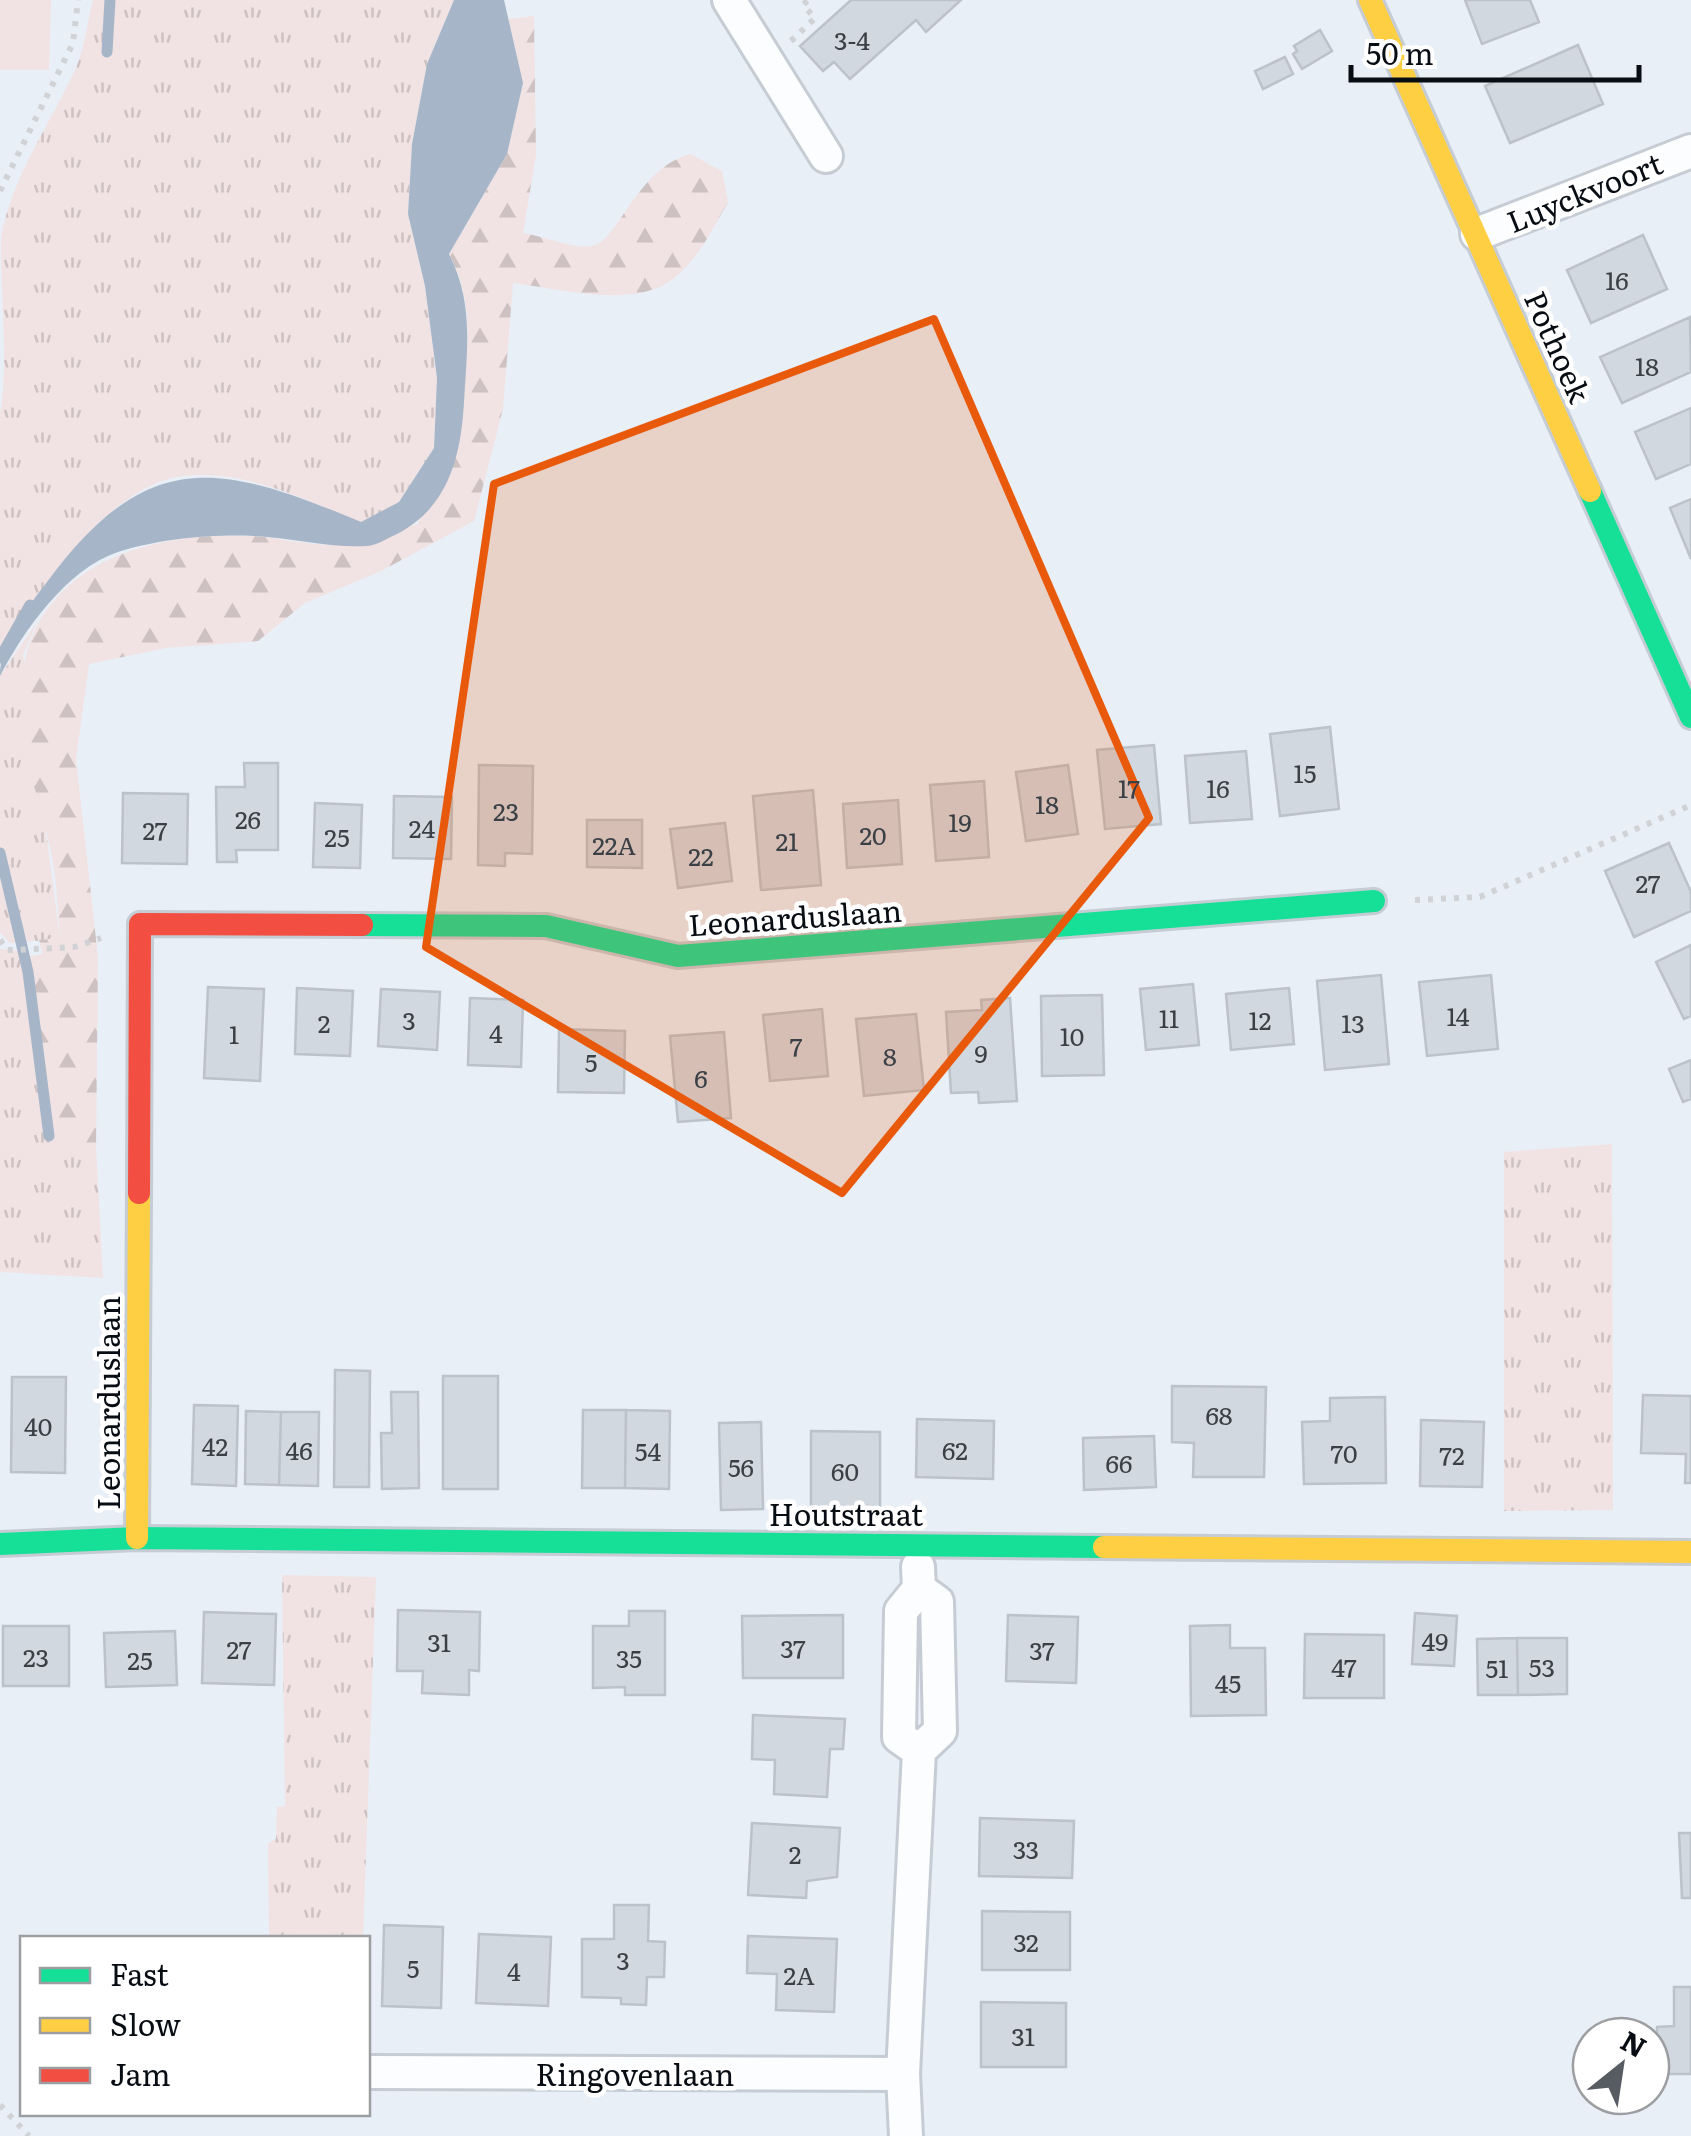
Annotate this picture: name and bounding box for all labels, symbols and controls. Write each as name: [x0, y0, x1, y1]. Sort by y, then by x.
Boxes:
scale bar: [1351, 20, 1638, 82]
house number: 3-4: [834, 21, 870, 58]
text: 50 m: [1366, 30, 1434, 74]
street label: Luyckvoort: [1500, 140, 1668, 242]
house number: 16: [1605, 261, 1629, 298]
street label: Pothoek: [1515, 283, 1603, 409]
house number: 18: [1635, 347, 1659, 384]
house number: 15: [1294, 754, 1316, 791]
house number: 17: [1118, 769, 1140, 806]
house number: 16: [1206, 769, 1230, 806]
house number: 18: [1035, 785, 1059, 822]
house number: 23: [493, 792, 519, 829]
house number: 26: [235, 800, 261, 837]
house number: 19: [948, 803, 972, 840]
house number: 24: [409, 809, 435, 846]
house number: 27: [142, 811, 168, 848]
house number: 20: [859, 816, 887, 853]
house number: 25: [324, 818, 350, 855]
house number: 21: [776, 822, 798, 859]
house number: 22A: [592, 826, 636, 863]
house number: 22: [688, 837, 714, 874]
house number: 27: [1635, 864, 1661, 901]
street label: Leonarduslaan: [687, 887, 903, 945]
house number: 14: [1447, 997, 1470, 1034]
house number: 11: [1159, 999, 1179, 1036]
house number: 3: [402, 1001, 416, 1038]
house number: 12: [1249, 1001, 1271, 1038]
house number: 2: [318, 1004, 330, 1041]
house number: 13: [1341, 1004, 1365, 1041]
house number: 4: [489, 1014, 503, 1051]
house number: 1: [229, 1015, 239, 1052]
house number: 10: [1060, 1017, 1084, 1054]
house number: 7: [790, 1027, 803, 1064]
house number: 9: [974, 1034, 988, 1071]
house number: 8: [883, 1037, 897, 1074]
house number: 5: [585, 1043, 597, 1080]
house number: 6: [694, 1059, 708, 1096]
street label: Leonarduslaan: [85, 1296, 129, 1510]
house number: 68: [1205, 1396, 1233, 1433]
house number: 40: [24, 1407, 52, 1444]
house number: 42: [202, 1427, 228, 1464]
house number: 46: [285, 1431, 313, 1468]
house number: 62: [942, 1431, 968, 1468]
house number: 54: [635, 1432, 661, 1469]
house number: 70: [1330, 1434, 1358, 1471]
house number: 72: [1439, 1436, 1465, 1473]
house number: 66: [1106, 1444, 1132, 1481]
house number: 56: [728, 1448, 754, 1485]
house number: 60: [831, 1452, 859, 1489]
street label: Houtstraat: [769, 1491, 923, 1535]
house number: 49: [1422, 1622, 1448, 1659]
house number: 31: [427, 1623, 451, 1660]
house number: 37: [780, 1629, 806, 1666]
house number: 27: [226, 1630, 252, 1667]
house number: 37: [1029, 1631, 1055, 1668]
house number: 23: [23, 1638, 49, 1675]
house number: 35: [616, 1639, 642, 1676]
house number: 25: [127, 1641, 153, 1678]
house number: 47: [1331, 1648, 1357, 1685]
house number: 53: [1529, 1648, 1555, 1685]
house number: 51: [1486, 1649, 1508, 1686]
house number: 45: [1215, 1664, 1241, 1701]
house number: 33: [1013, 1830, 1039, 1867]
house number: 2: [789, 1835, 801, 1872]
house number: 32: [1013, 1923, 1039, 1960]
legend: [20, 1936, 370, 2116]
house number: 3: [616, 1941, 630, 1978]
house number: 5: [407, 1949, 419, 1986]
text: Fast: [110, 1951, 169, 1995]
house number: 4: [507, 1952, 521, 1989]
house number: 2A: [783, 1956, 815, 1993]
text: Slow: [110, 2001, 181, 2045]
north arrow: [1571, 2016, 1671, 2116]
house number: 31: [1011, 2017, 1035, 2054]
text: N: [1614, 2019, 1655, 2067]
text: Jam: [110, 2051, 170, 2095]
street label: Ringovenlaan: [536, 2051, 734, 2095]

